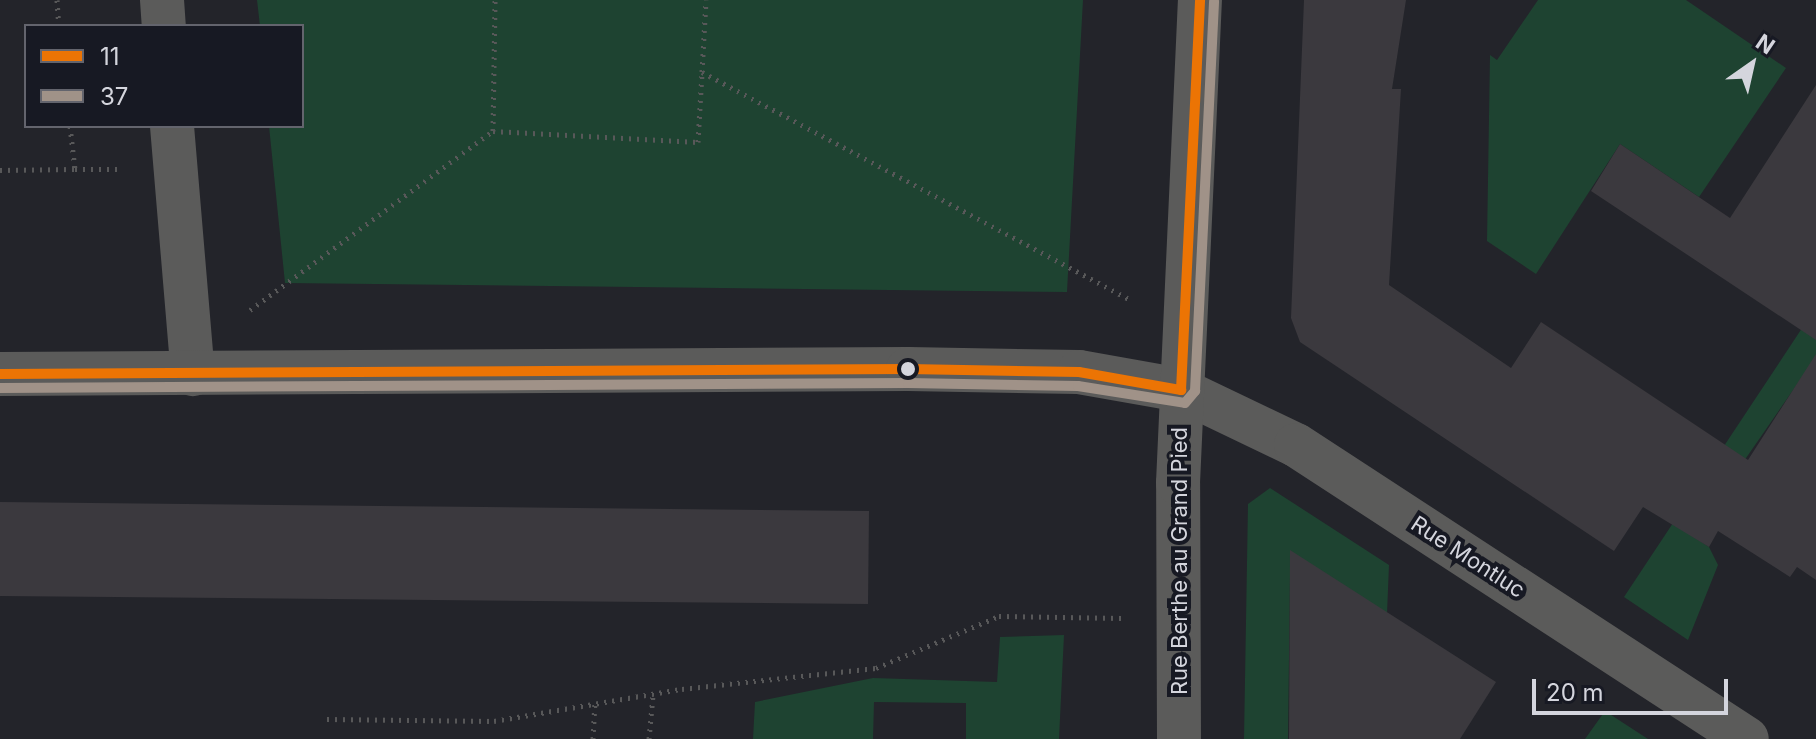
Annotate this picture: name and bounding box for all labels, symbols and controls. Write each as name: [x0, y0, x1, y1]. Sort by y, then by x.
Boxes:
legend: [24, 24, 304, 128]
north arrow: [1712, 24, 1792, 104]
text: N: [1751, 29, 1780, 60]
text: 11: [100, 42, 120, 71]
text: 37: [100, 82, 128, 111]
unlabelled marker: [900, 361, 916, 377]
street label: Rue Berthe au Grand Pied: [1167, 427, 1193, 695]
street label: Rue Montluc: [1406, 510, 1530, 604]
scale bar: [1536, 663, 1732, 713]
text: 20 m: [1546, 678, 1604, 707]

